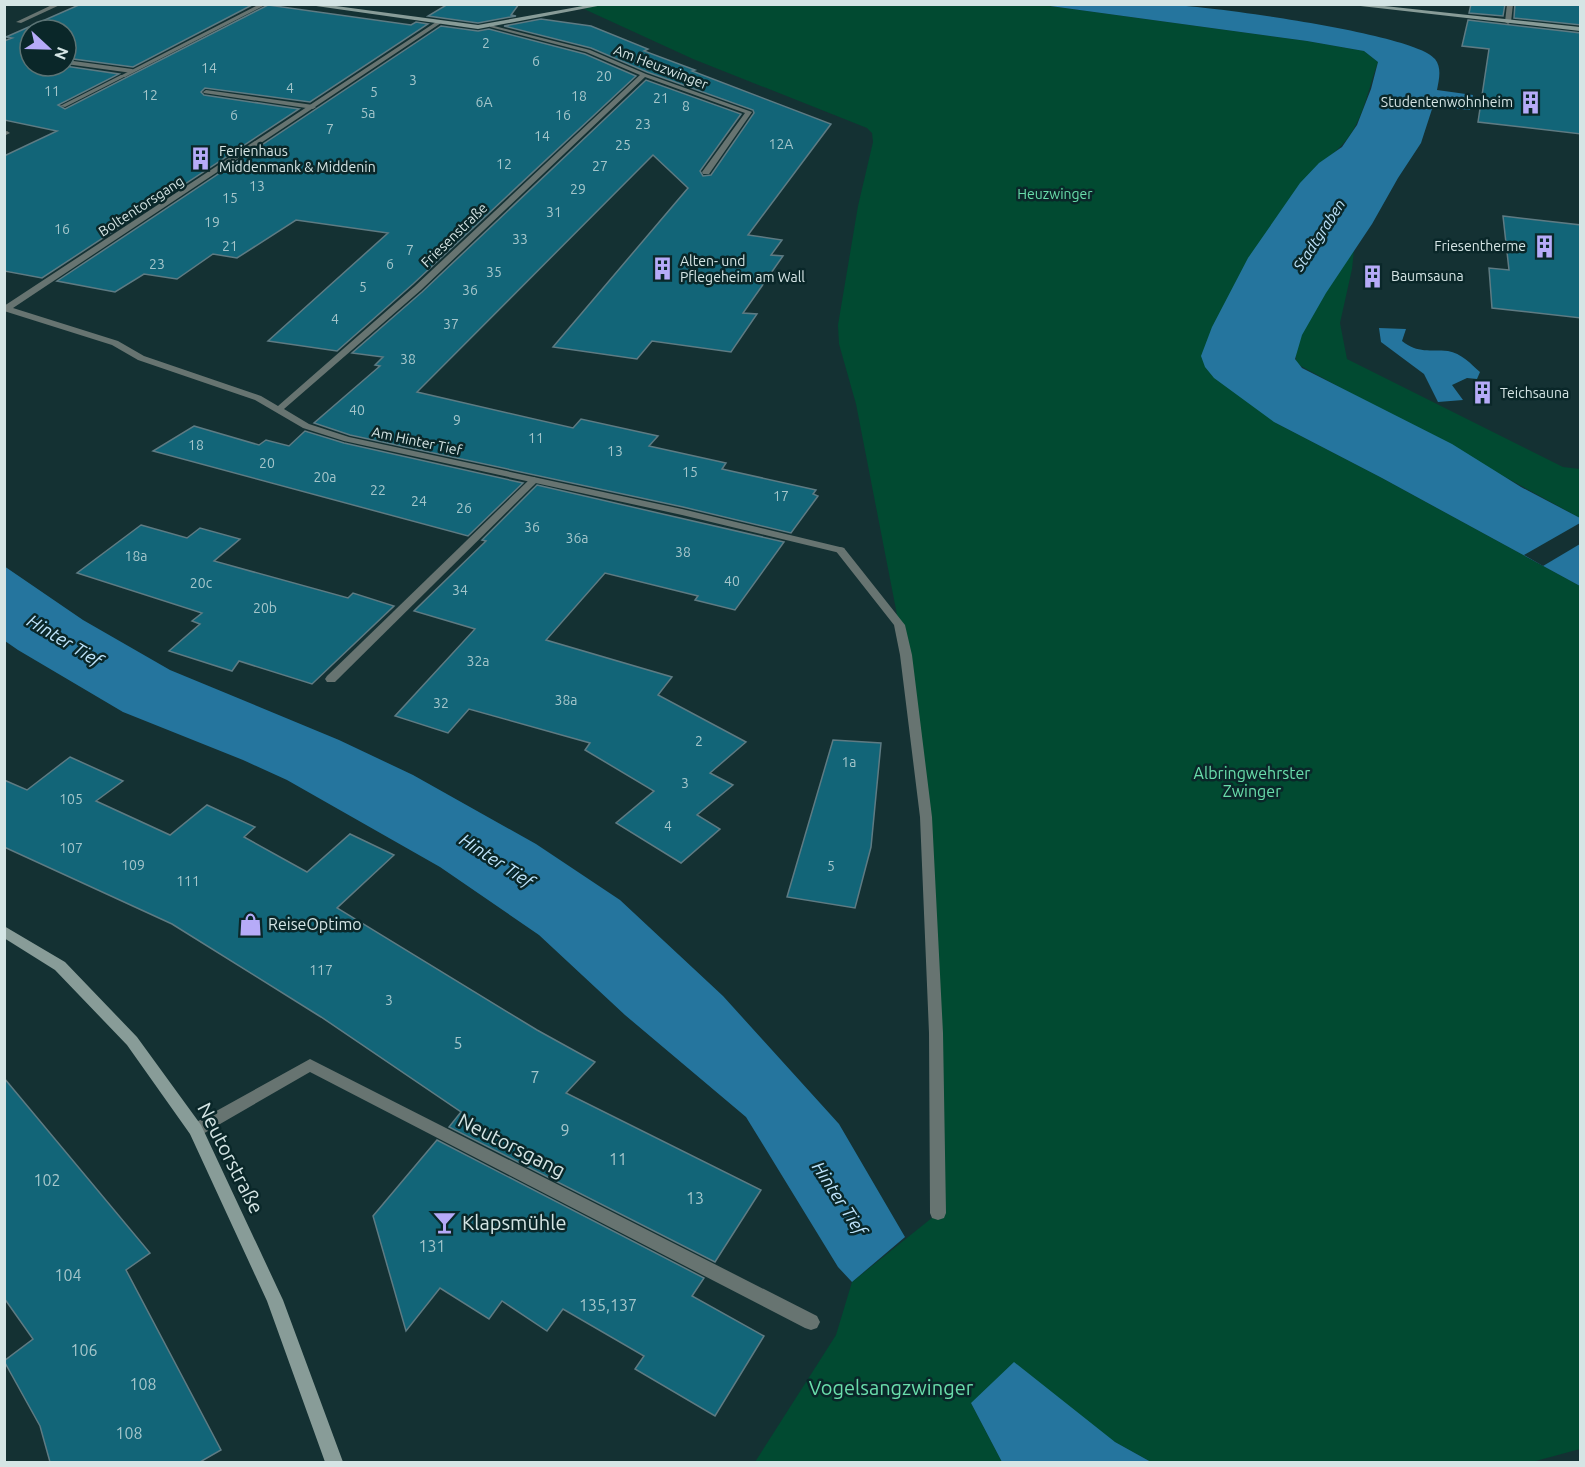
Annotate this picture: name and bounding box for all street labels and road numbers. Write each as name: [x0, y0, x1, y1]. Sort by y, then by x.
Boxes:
street label: Am Heuzwinger: [612, 42, 711, 93]
street label: Boltentorsgang: [95, 173, 187, 239]
street label: Friesenstraße: [418, 200, 490, 270]
street label: Am Hinter Tief: [370, 424, 464, 459]
street label: Neutorstraße: [193, 1099, 269, 1217]
street label: Neutorsgang: [455, 1108, 569, 1182]

